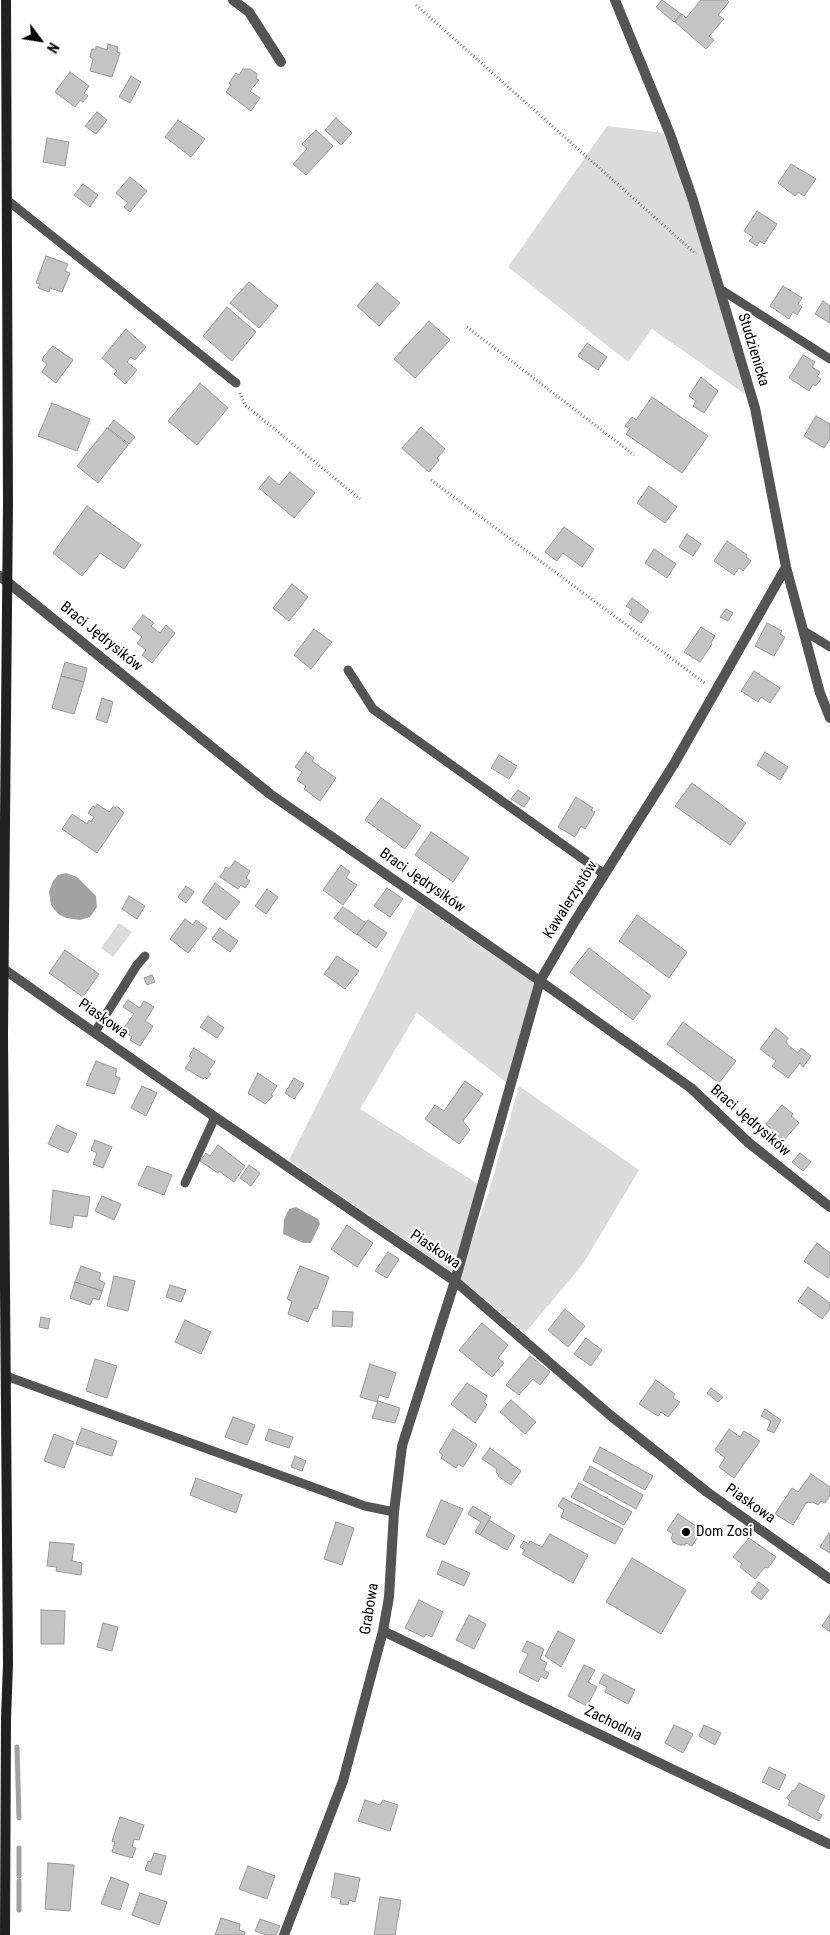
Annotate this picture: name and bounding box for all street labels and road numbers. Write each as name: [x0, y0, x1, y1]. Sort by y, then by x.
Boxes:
street label: Studzienicka: [733, 311, 773, 389]
street label: Braci Jędrysików: [56, 598, 146, 676]
street label: Braci Jędrysików: [376, 845, 468, 917]
street label: Kawalerzystów: [540, 858, 602, 942]
street label: Piaskowa: [74, 995, 132, 1043]
street label: Braci Jędrysików: [706, 1081, 794, 1161]
street label: Piaskowa: [406, 1227, 464, 1273]
street label: Piaskowa: [721, 1480, 779, 1528]
street label: Grabowa: [357, 1582, 383, 1636]
street label: Zachodnia: [581, 1702, 645, 1746]

